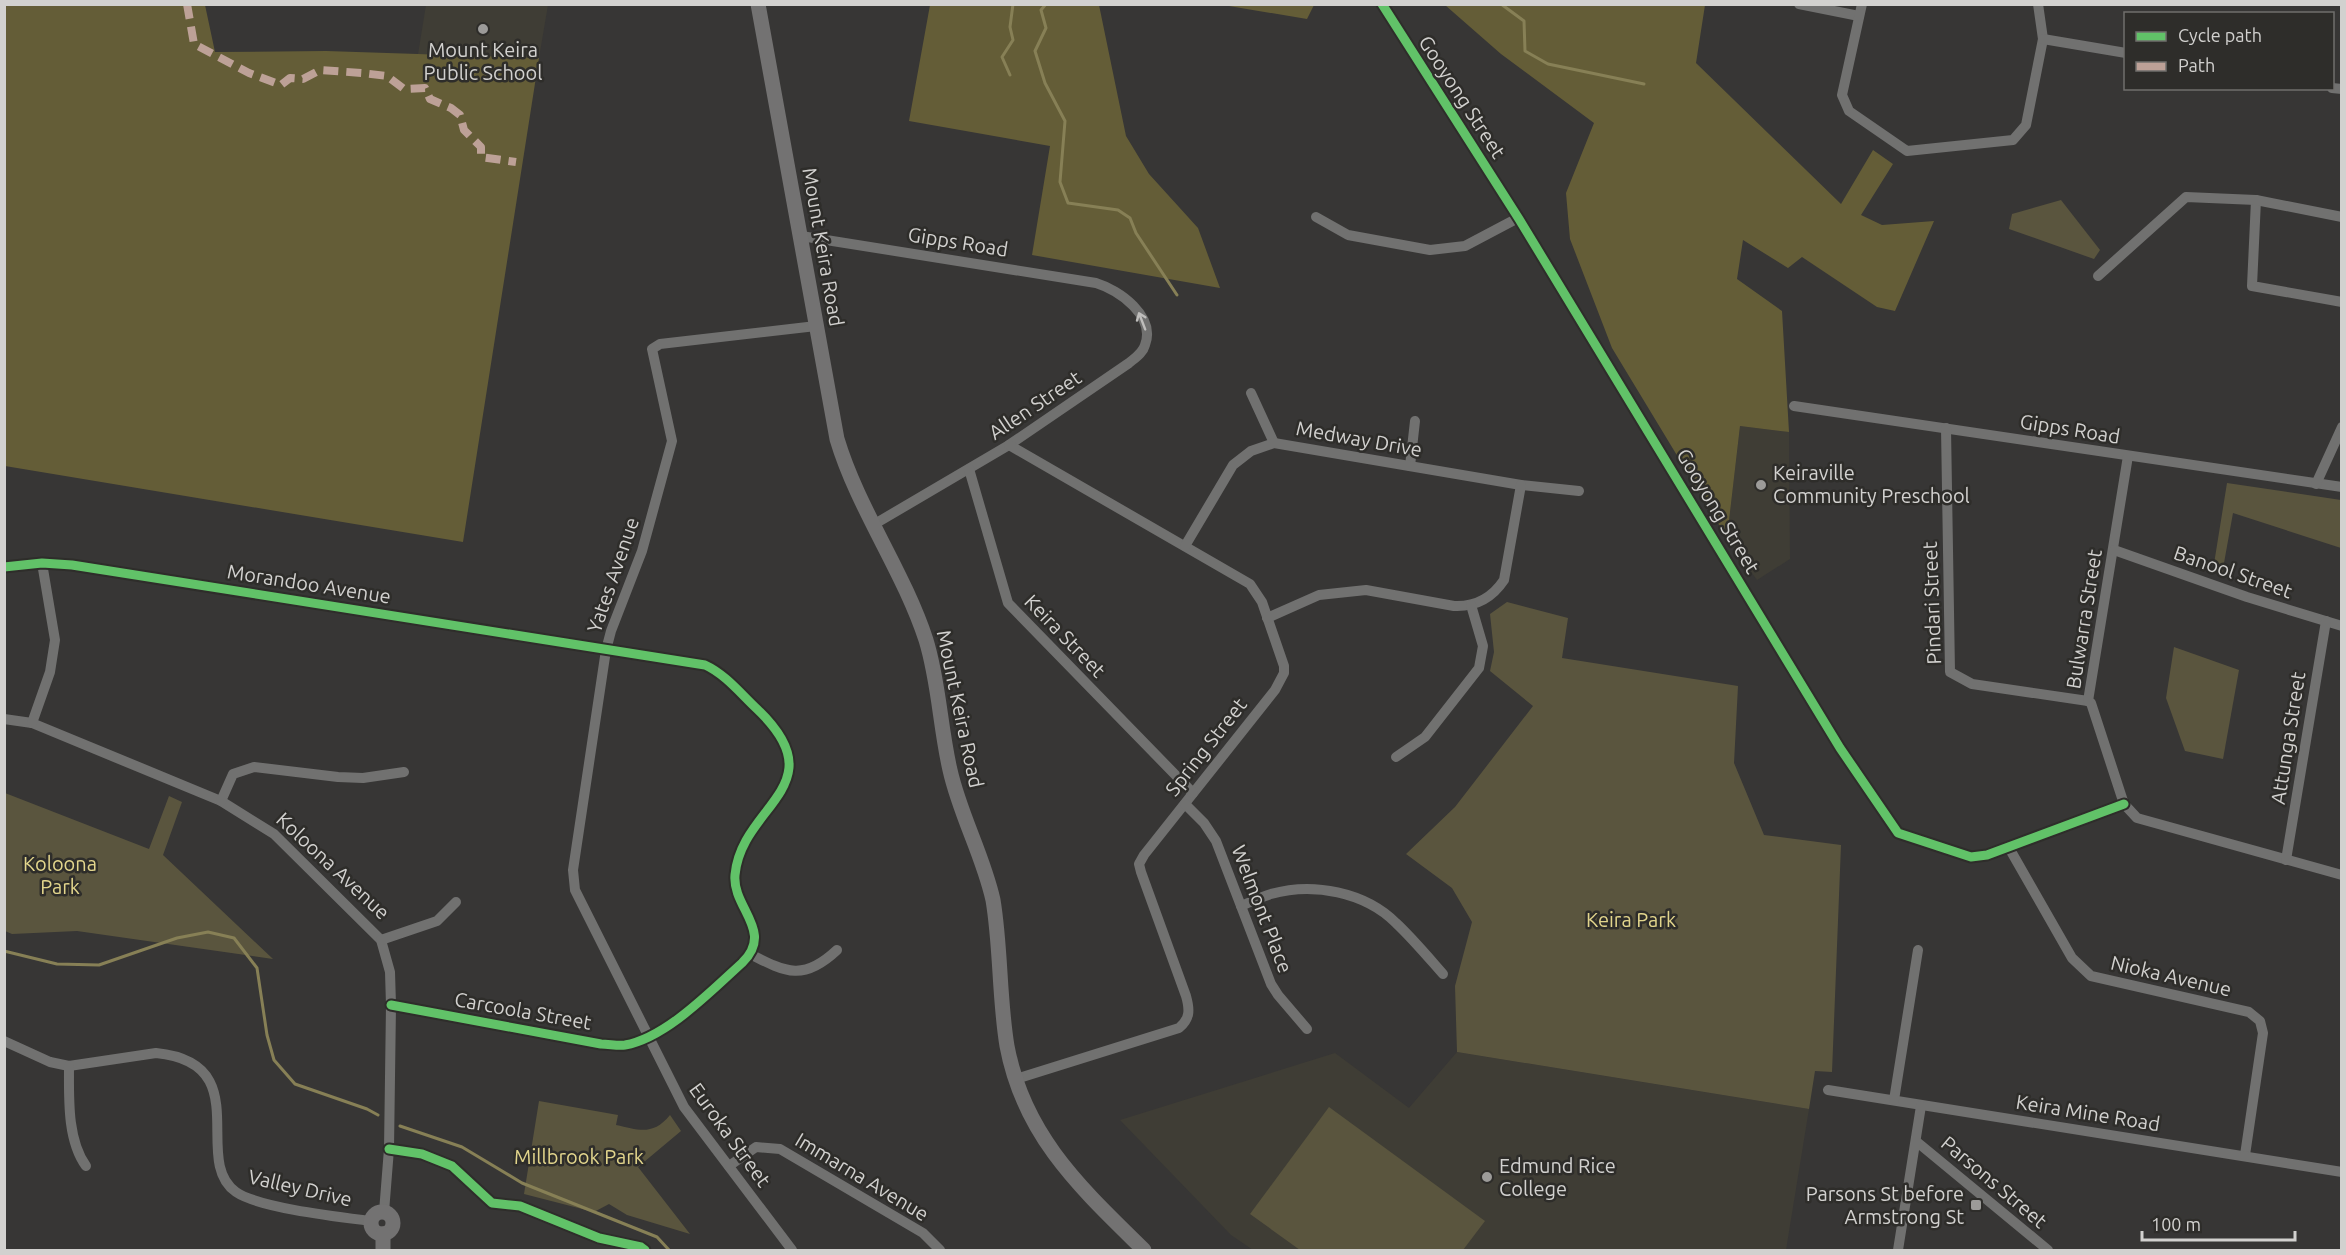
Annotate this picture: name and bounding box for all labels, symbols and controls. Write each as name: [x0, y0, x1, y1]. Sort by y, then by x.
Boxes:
legend: [2124, 12, 2334, 90]
marker: Mount Keira Public School: [476, 22, 490, 36]
text: Cycle path: [2178, 25, 2262, 45]
street label: Gooyong Street: [1414, 31, 1511, 162]
place label: Mount Keira Public School: [424, 38, 542, 84]
text: Path: [2178, 55, 2215, 75]
street label: Mount Keira Road: [798, 166, 849, 328]
street label: Gipps Road: [906, 222, 1010, 261]
one-way arrow: [1136, 313, 1147, 331]
street label: Allen Street: [984, 365, 1085, 444]
street label: Gipps Road: [2018, 409, 2122, 448]
street label: Medway Drive: [1294, 416, 1424, 461]
street label: Gooyong Street: [1672, 444, 1765, 577]
place label: Keiraville Community Preschool: [1773, 461, 1970, 507]
marker: Keiraville Community Preschool: [1754, 478, 1768, 492]
street label: Yates Avenue: [582, 514, 643, 636]
street label: Pindari Street: [1918, 541, 1945, 665]
street label: Banool Street: [2171, 541, 2295, 603]
street label: Bulwarra Street: [2061, 547, 2106, 690]
street label: Morandoo Avenue: [226, 559, 393, 608]
street label: Keira Street: [1020, 590, 1111, 682]
street label: Mount Keira Road: [933, 628, 988, 790]
street label: Attunga Street: [2266, 670, 2309, 806]
street label: Spring Street: [1160, 693, 1251, 800]
street label: Koloona Avenue: [272, 807, 395, 924]
street label: Welmont Place: [1228, 842, 1297, 976]
park label: Koloona Park: [23, 852, 97, 898]
park label: Keira Park: [1586, 908, 1676, 931]
street label: Nioka Avenue: [2109, 950, 2234, 1001]
street label: Carcoola Street: [453, 987, 594, 1034]
street label: Euroka Street: [685, 1078, 776, 1191]
street label: Keira Mine Road: [2014, 1090, 2162, 1135]
street label: Immarna Avenue: [792, 1128, 933, 1225]
street label: Parsons Street: [1937, 1131, 2052, 1232]
park label: Millbrook Park: [514, 1145, 644, 1168]
place label: Edmund Rice College: [1499, 1154, 1616, 1200]
street label: Valley Drive: [246, 1164, 354, 1211]
marker: Edmund Rice College: [1480, 1170, 1494, 1184]
place label: Parsons St before Armstrong St: [1806, 1182, 1964, 1228]
marker: Parsons St before Armstrong St: [1969, 1198, 1983, 1212]
scale bar: [2142, 1204, 2295, 1242]
text: 100 m: [2151, 1214, 2201, 1234]

